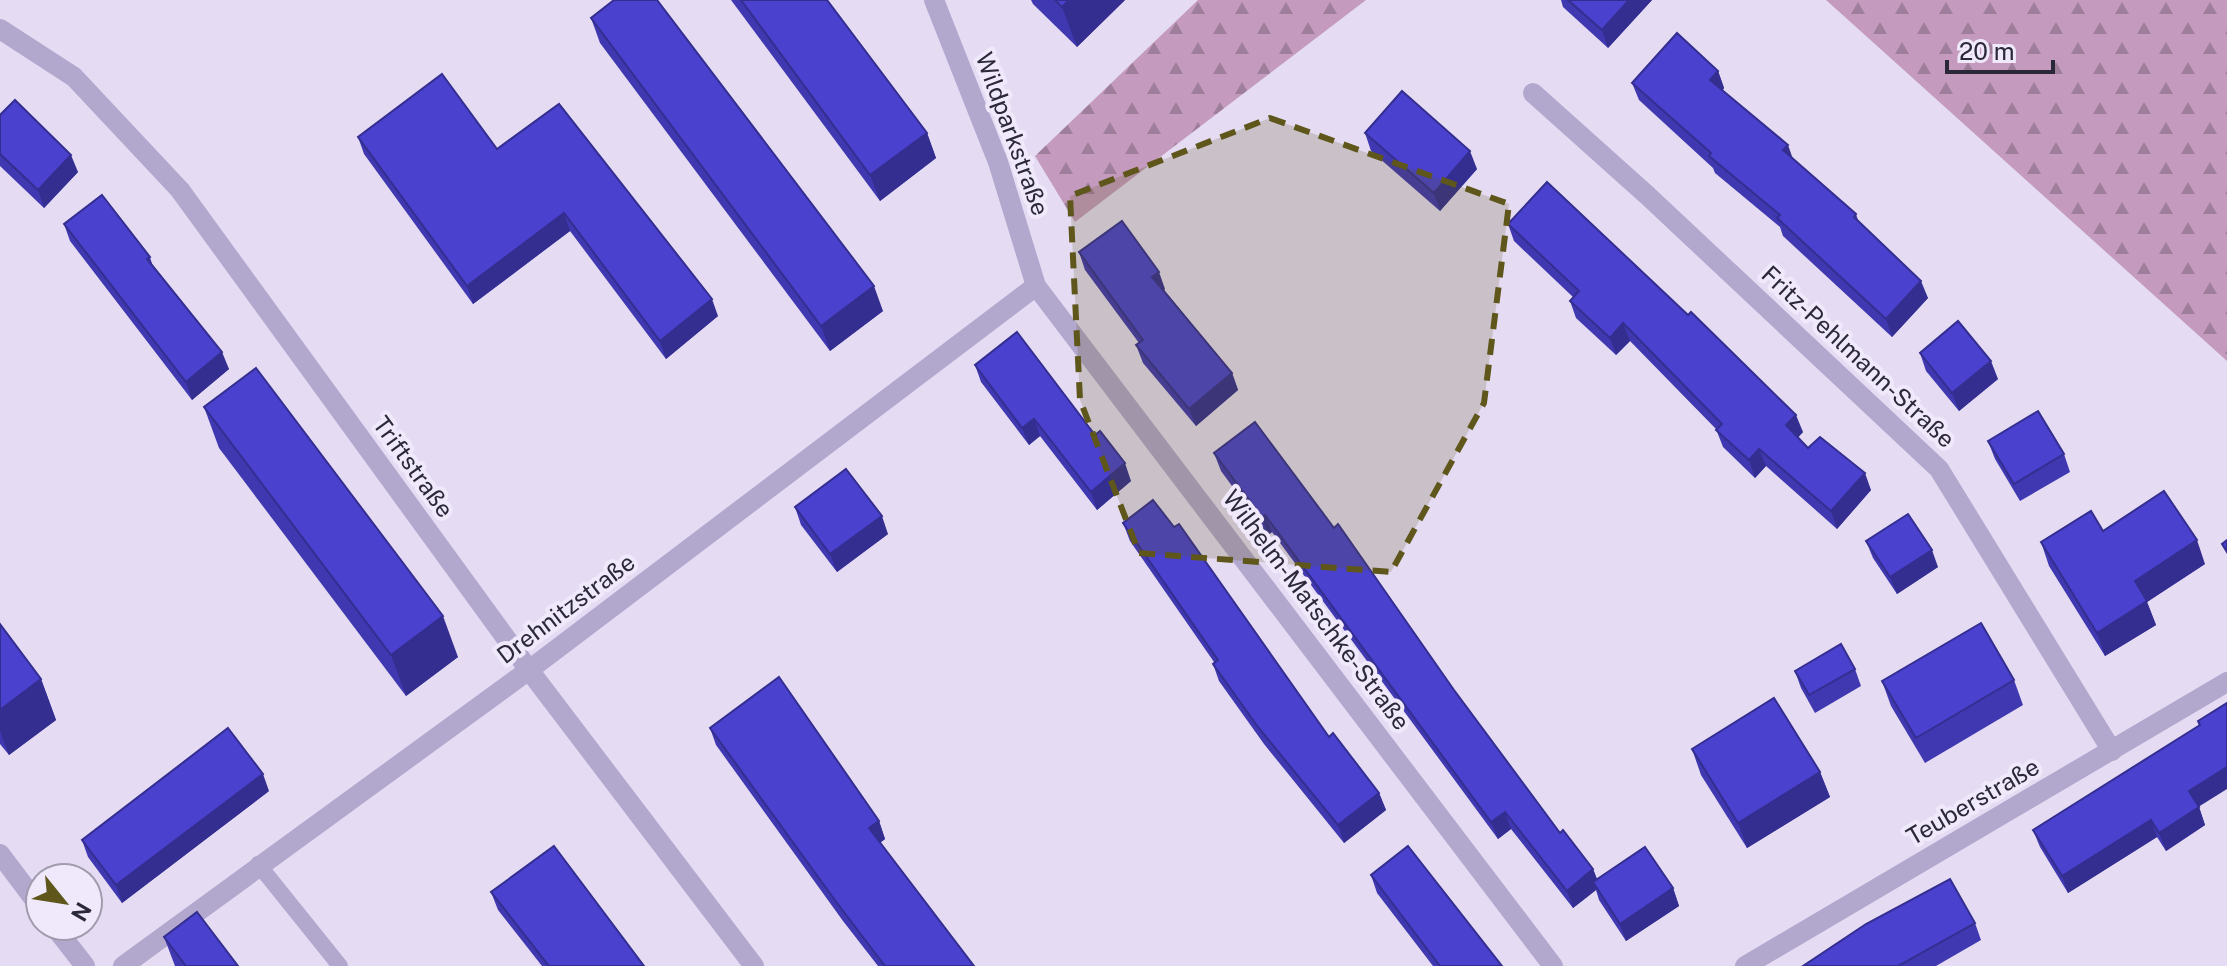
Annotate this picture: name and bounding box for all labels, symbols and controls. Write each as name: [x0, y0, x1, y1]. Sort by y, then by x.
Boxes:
scale bar: [1947, 24, 2053, 74]
text: 20 m: [1959, 37, 2015, 65]
street label: Wildparkstraße: [970, 48, 1055, 219]
street label: Fritz-Pehlmann-Straße: [1756, 260, 1961, 453]
street label: Triftstraße: [368, 410, 460, 522]
street label: Wilhelm-Matschke-Straße: [1218, 484, 1416, 735]
street label: Drehnitzstraße: [491, 547, 640, 669]
street label: Teuberstraße: [1901, 752, 2044, 850]
north arrow: [24, 862, 104, 942]
text: N: [66, 898, 97, 926]

